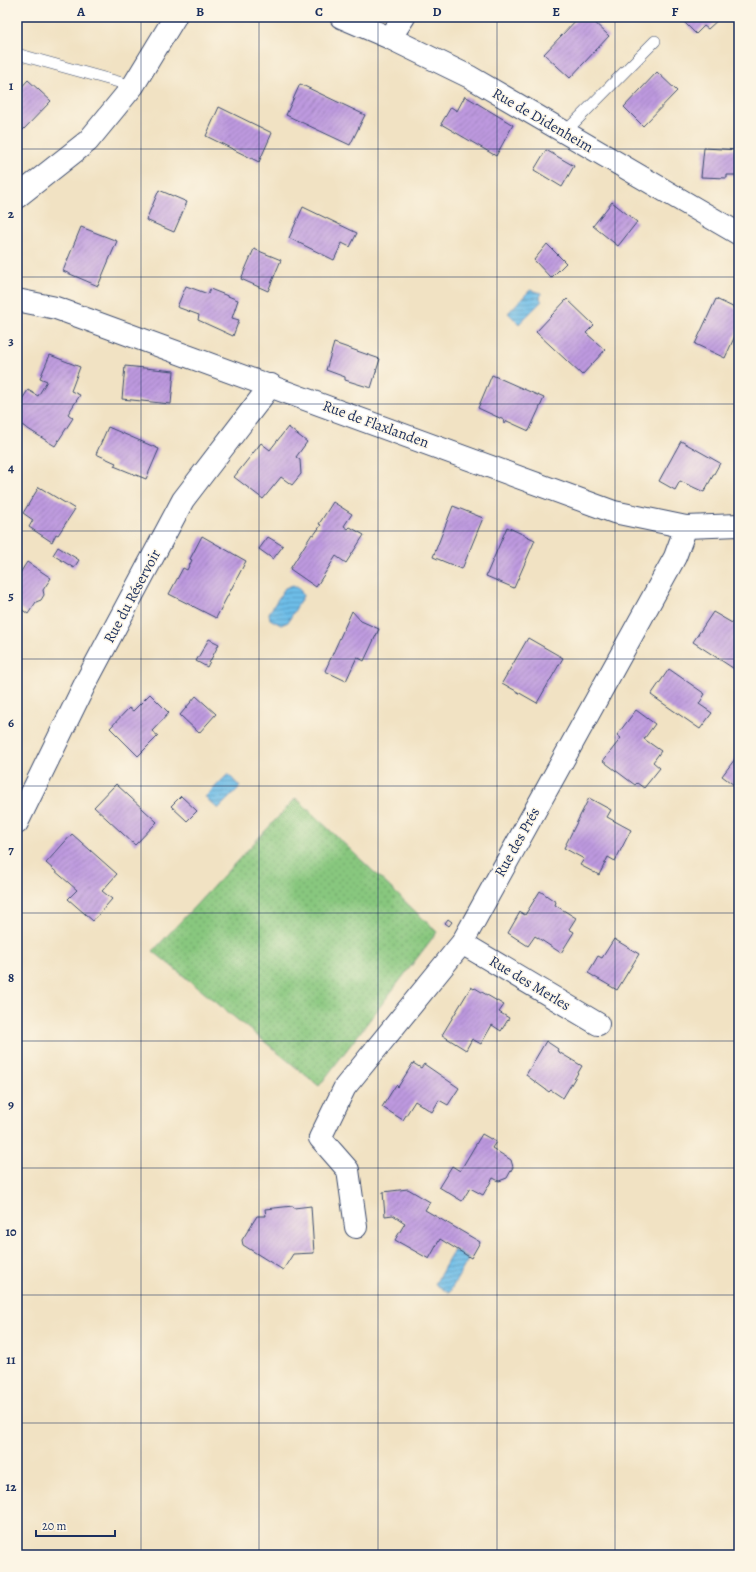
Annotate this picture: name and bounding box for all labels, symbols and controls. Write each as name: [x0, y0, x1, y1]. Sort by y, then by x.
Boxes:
text: A: [76, 3, 86, 20]
text: B: [196, 3, 204, 20]
text: C: [315, 3, 323, 20]
text: D: [432, 3, 442, 20]
text: E: [552, 3, 560, 20]
text: F: [672, 3, 679, 20]
text: 1: [9, 77, 14, 94]
street label: Rue de Didenheim: [489, 83, 598, 157]
text: 2: [8, 205, 15, 222]
text: 3: [8, 332, 14, 349]
street label: Rue de Flaxlanden: [320, 396, 432, 452]
text: 4: [8, 459, 14, 476]
street label: Rue du Réservoir: [99, 545, 165, 646]
text: 5: [8, 587, 14, 604]
text: 6: [8, 714, 14, 731]
street label: Rue des Prés: [490, 804, 544, 880]
text: 7: [8, 841, 14, 858]
street label: Rue des Merles: [486, 951, 574, 1015]
text: 8: [8, 969, 14, 986]
text: 9: [8, 1096, 14, 1113]
text: 10: [5, 1223, 17, 1240]
text: 11: [6, 1351, 16, 1368]
text: 12: [6, 1478, 17, 1495]
scale bar: [36, 1512, 115, 1538]
text: 20 m: [42, 1518, 66, 1534]

